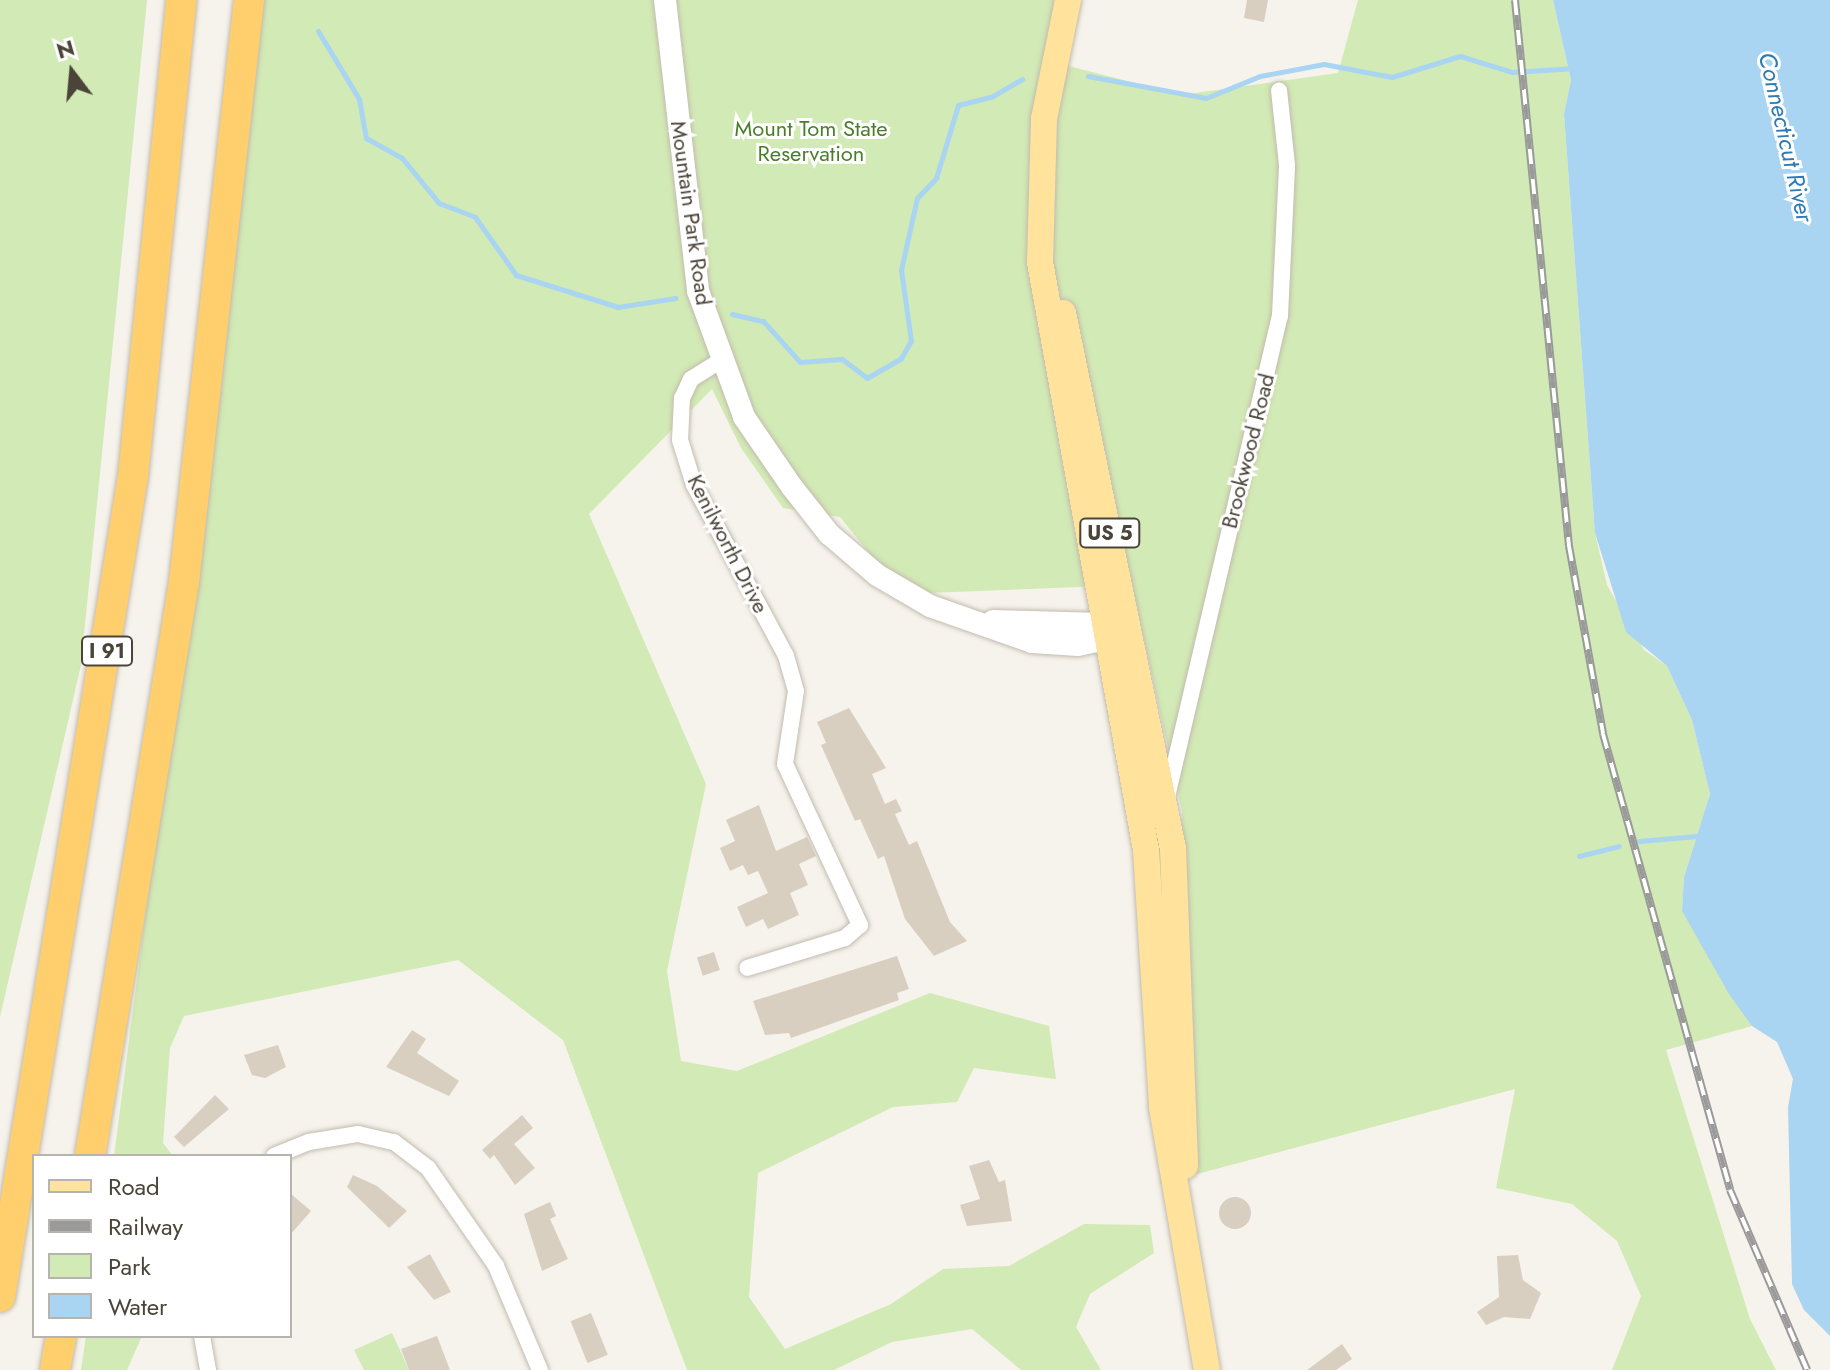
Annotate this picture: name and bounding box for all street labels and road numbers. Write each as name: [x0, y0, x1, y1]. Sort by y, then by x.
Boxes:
street label: Mountain Park Road: [665, 119, 717, 307]
street label: Brookwood Road: [1216, 371, 1280, 531]
street label: Kenilworth Drive: [682, 470, 774, 618]
road number: US 5: [1078, 517, 1142, 549]
road number: I 91: [81, 635, 133, 667]

